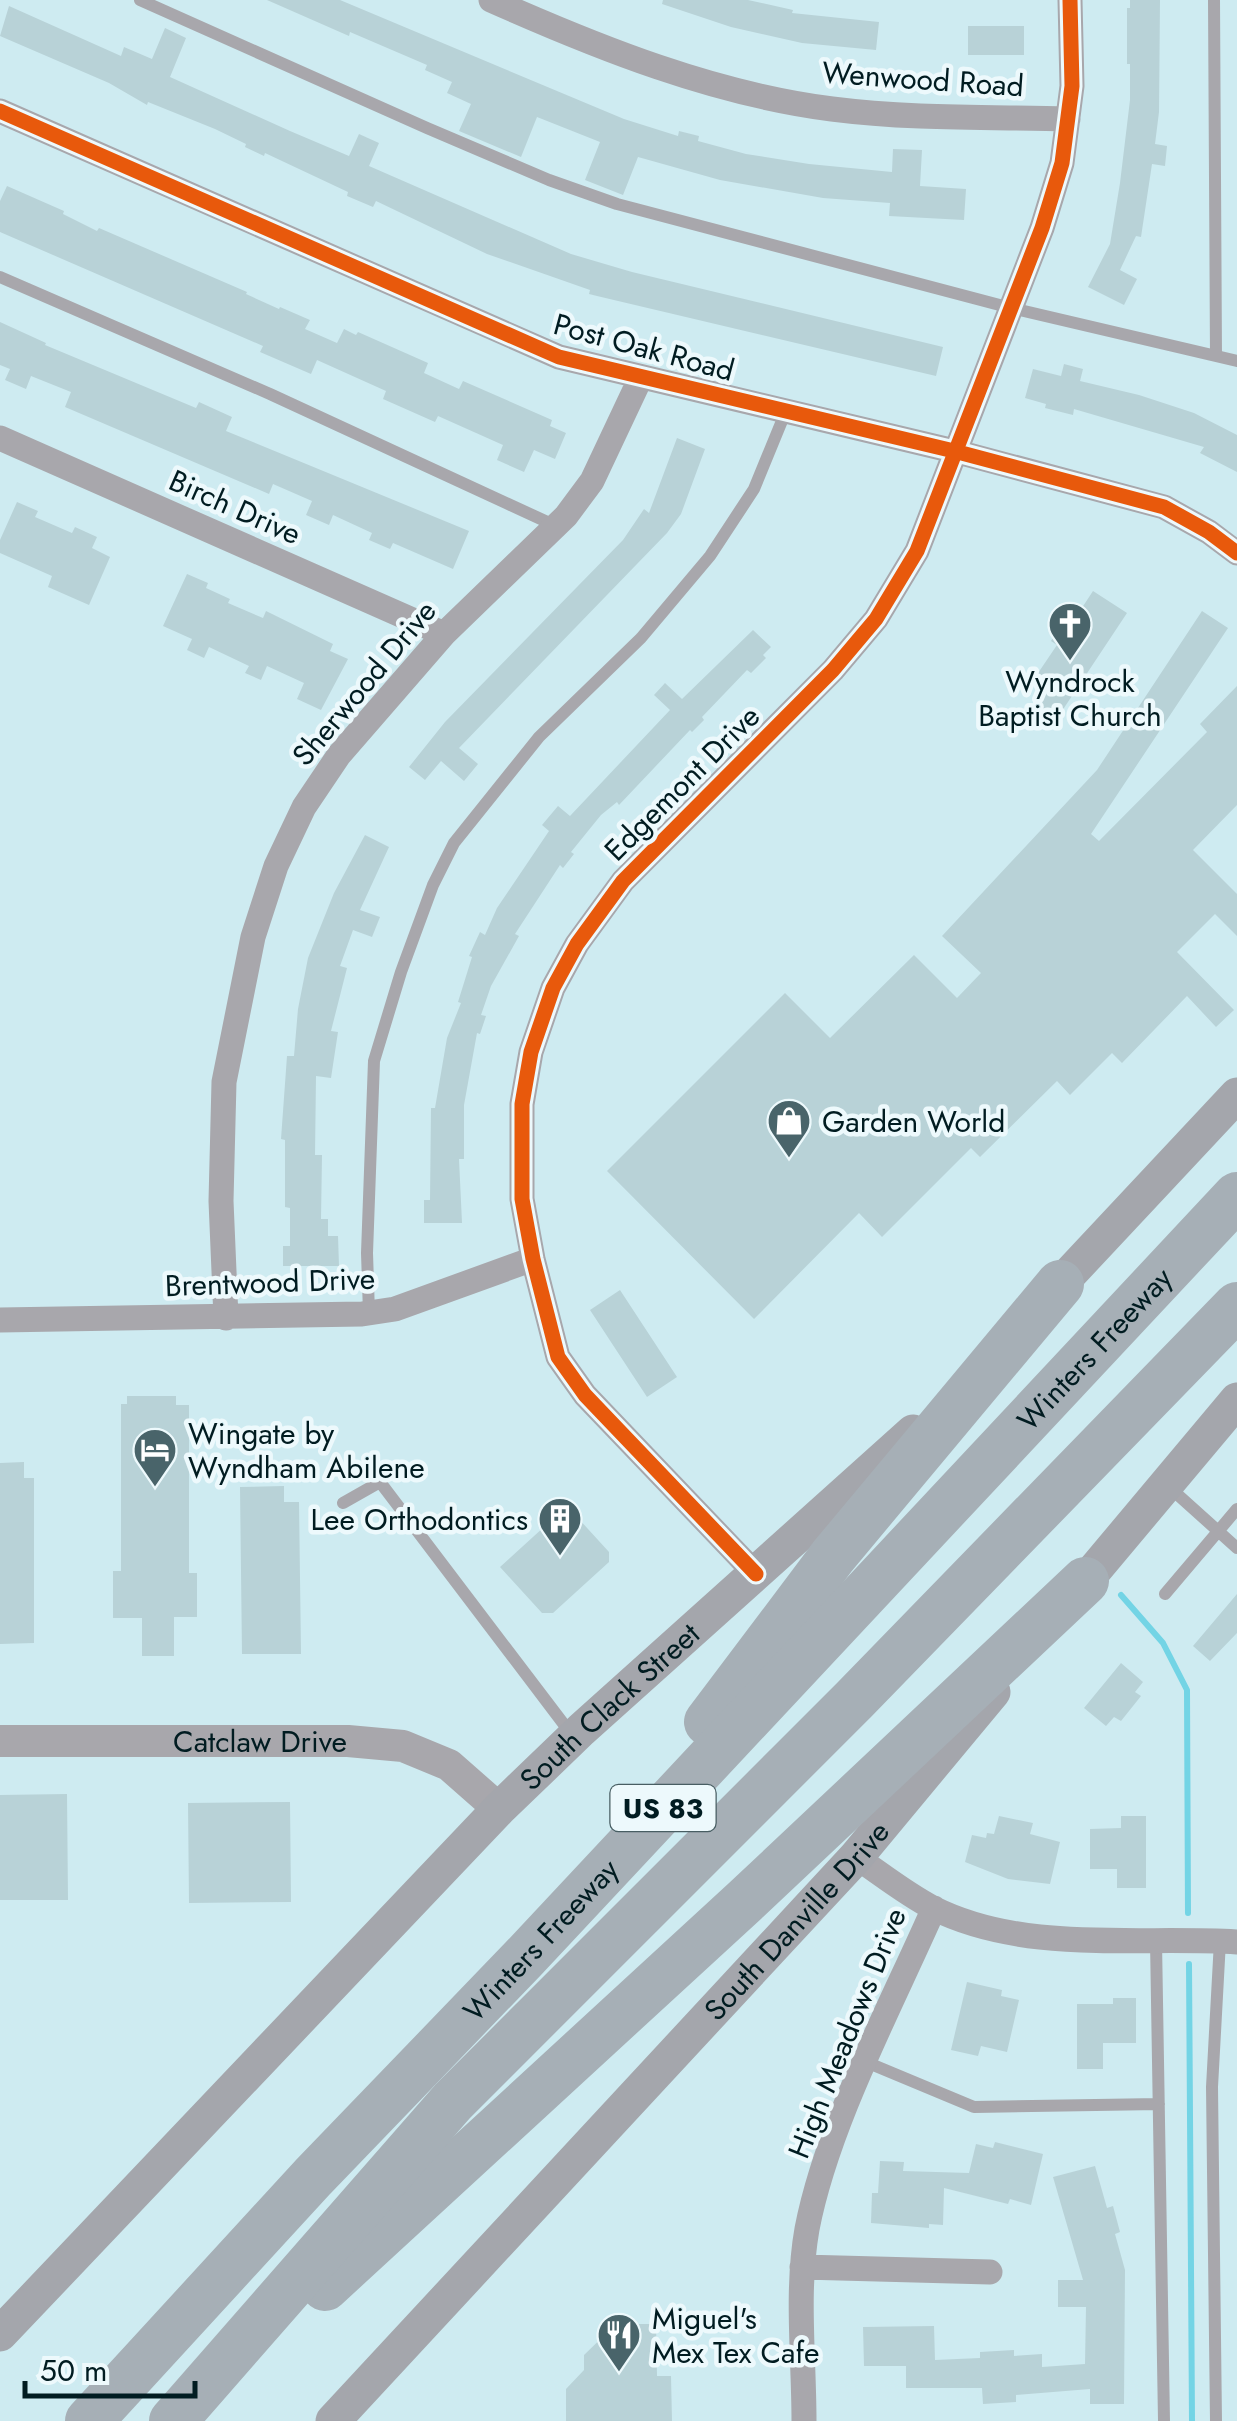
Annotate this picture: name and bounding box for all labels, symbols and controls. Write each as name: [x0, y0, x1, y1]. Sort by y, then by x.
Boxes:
street label: Wenwood Road: [821, 51, 1025, 107]
street label: Post Oak Road: [549, 302, 739, 392]
street label: Birch Drive: [162, 459, 308, 555]
street label: Sherwood Drive: [282, 591, 446, 775]
church icon: Wyndrock Baptist Church: [1047, 601, 1093, 662]
place label: Wyndrock Baptist Church: [978, 660, 1162, 737]
street label: Edgemont Drive: [594, 695, 770, 871]
shop icon: Garden World: [766, 1098, 812, 1159]
place label: Garden World: [822, 1100, 1005, 1143]
street label: Brentwood Drive: [164, 1257, 376, 1307]
street label: Winters Freeway: [1007, 1257, 1182, 1440]
place label: Wingate by Wyndham Abilene: [188, 1412, 425, 1489]
hotel icon: Wingate by Wyndham Abilene: [132, 1427, 178, 1488]
building icon: Lee Orthodontics: [537, 1496, 583, 1557]
place label: Lee Orthodontics: [311, 1498, 528, 1541]
street label: South Clack Street: [510, 1612, 709, 1800]
street label: Catclaw Drive: [173, 1720, 347, 1763]
road number: US 83: [610, 1785, 716, 1831]
street label: South Danville Drive: [694, 1811, 899, 2030]
street label: Winters Freeway: [453, 1848, 629, 2031]
street label: High Meadows Drive: [777, 1901, 917, 2165]
place label: Miguel's Mex Tex Cafe: [652, 2297, 819, 2374]
restaurant icon: Miguel's Mex Tex Cafe: [596, 2312, 642, 2373]
scale bar: [25, 2336, 195, 2398]
text: 50 m: [40, 2349, 107, 2392]

